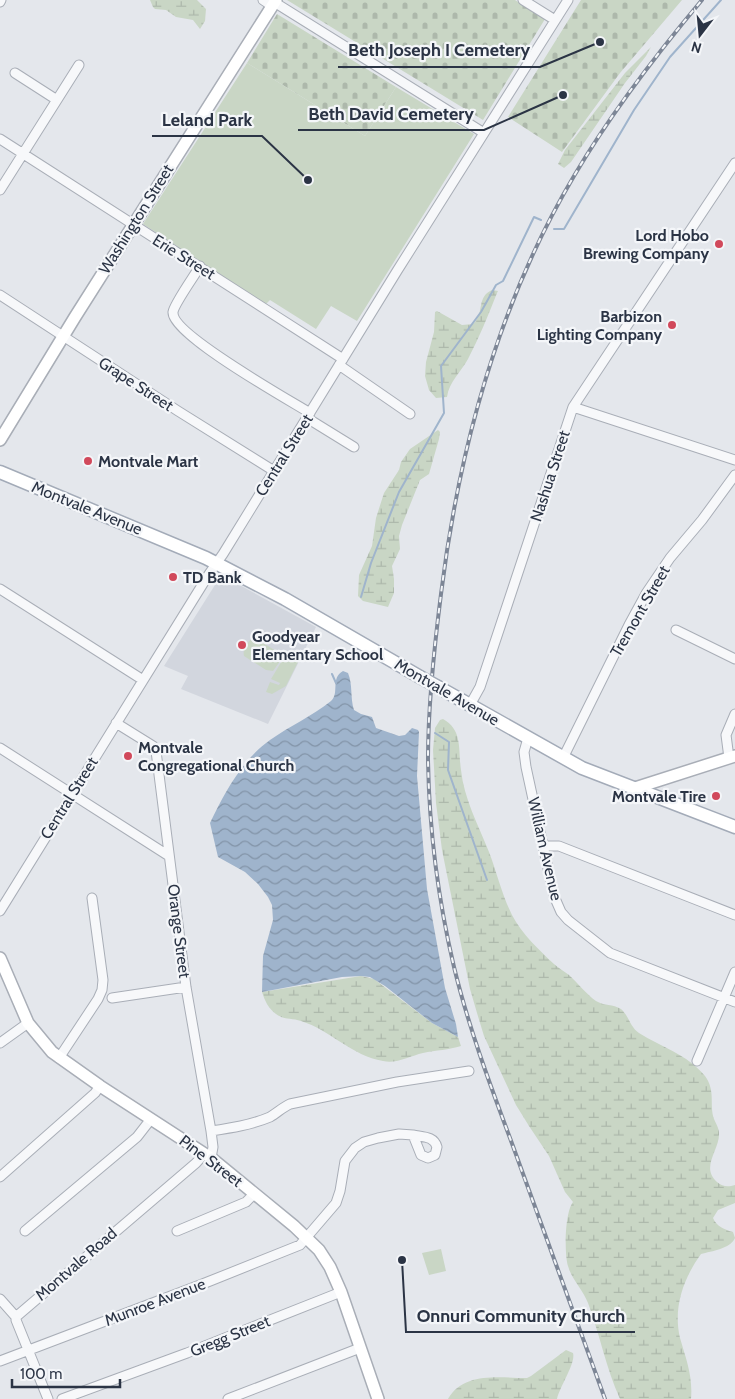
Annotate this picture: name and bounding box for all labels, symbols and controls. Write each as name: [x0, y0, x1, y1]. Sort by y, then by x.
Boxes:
north arrow: [675, 10, 725, 60]
callout: Beth Joseph I Cemetery: [338, 34, 540, 67]
text: N: [689, 37, 704, 58]
text: Beth Joseph I Cemetery: [348, 39, 530, 61]
callout: Beth David Cemetery: [298, 97, 484, 130]
callout: Leland Park: [152, 103, 262, 136]
text: Beth David Cemetery: [308, 103, 474, 125]
text: Leland Park: [162, 109, 252, 131]
street label: Washington Street: [95, 160, 178, 277]
place label: Lord Hobo Brewing Company: [583, 226, 709, 263]
street label: Erie Street: [149, 230, 219, 284]
marker: Lord Hobo Brewing Company: [713, 238, 725, 250]
place label: Barbizon Lighting Company: [537, 307, 662, 344]
marker: Barbizon Lighting Company: [666, 319, 678, 331]
street label: Grape Street: [95, 353, 177, 415]
street label: Central Street: [251, 410, 317, 500]
street label: Nashua Street: [526, 427, 574, 524]
place label: Montvale Mart: [98, 452, 199, 471]
marker: Montvale Mart: [82, 455, 94, 467]
street label: Montvale Avenue: [29, 477, 145, 539]
street label: Tremont Street: [606, 562, 674, 660]
place label: TD Bank: [183, 568, 242, 587]
marker: TD Bank: [167, 571, 179, 583]
place label: Goodyear Elementary School: [252, 627, 383, 664]
marker: Goodyear Elementary School: [236, 639, 248, 651]
street label: Montvale Avenue: [391, 654, 503, 730]
place label: Montvale Congregational Church: [138, 738, 294, 775]
marker: Montvale Congregational Church: [122, 750, 134, 762]
street label: Central Street: [36, 753, 102, 843]
place label: Montvale Tire: [612, 787, 706, 806]
marker: Montvale Tire: [710, 790, 722, 802]
street label: William Avenue: [524, 795, 566, 903]
street label: Orange Street: [164, 883, 194, 980]
street label: Pine Street: [176, 1131, 247, 1191]
street label: Montvale Road: [31, 1224, 121, 1304]
street label: Munroe Avenue: [102, 1274, 208, 1330]
callout: Onnuri Community Church: [406, 1299, 635, 1332]
text: Onnuri Community Church: [417, 1305, 625, 1327]
street label: Gregg Street: [187, 1311, 273, 1361]
scale bar: [12, 1356, 120, 1388]
text: 100 m: [20, 1365, 62, 1383]

